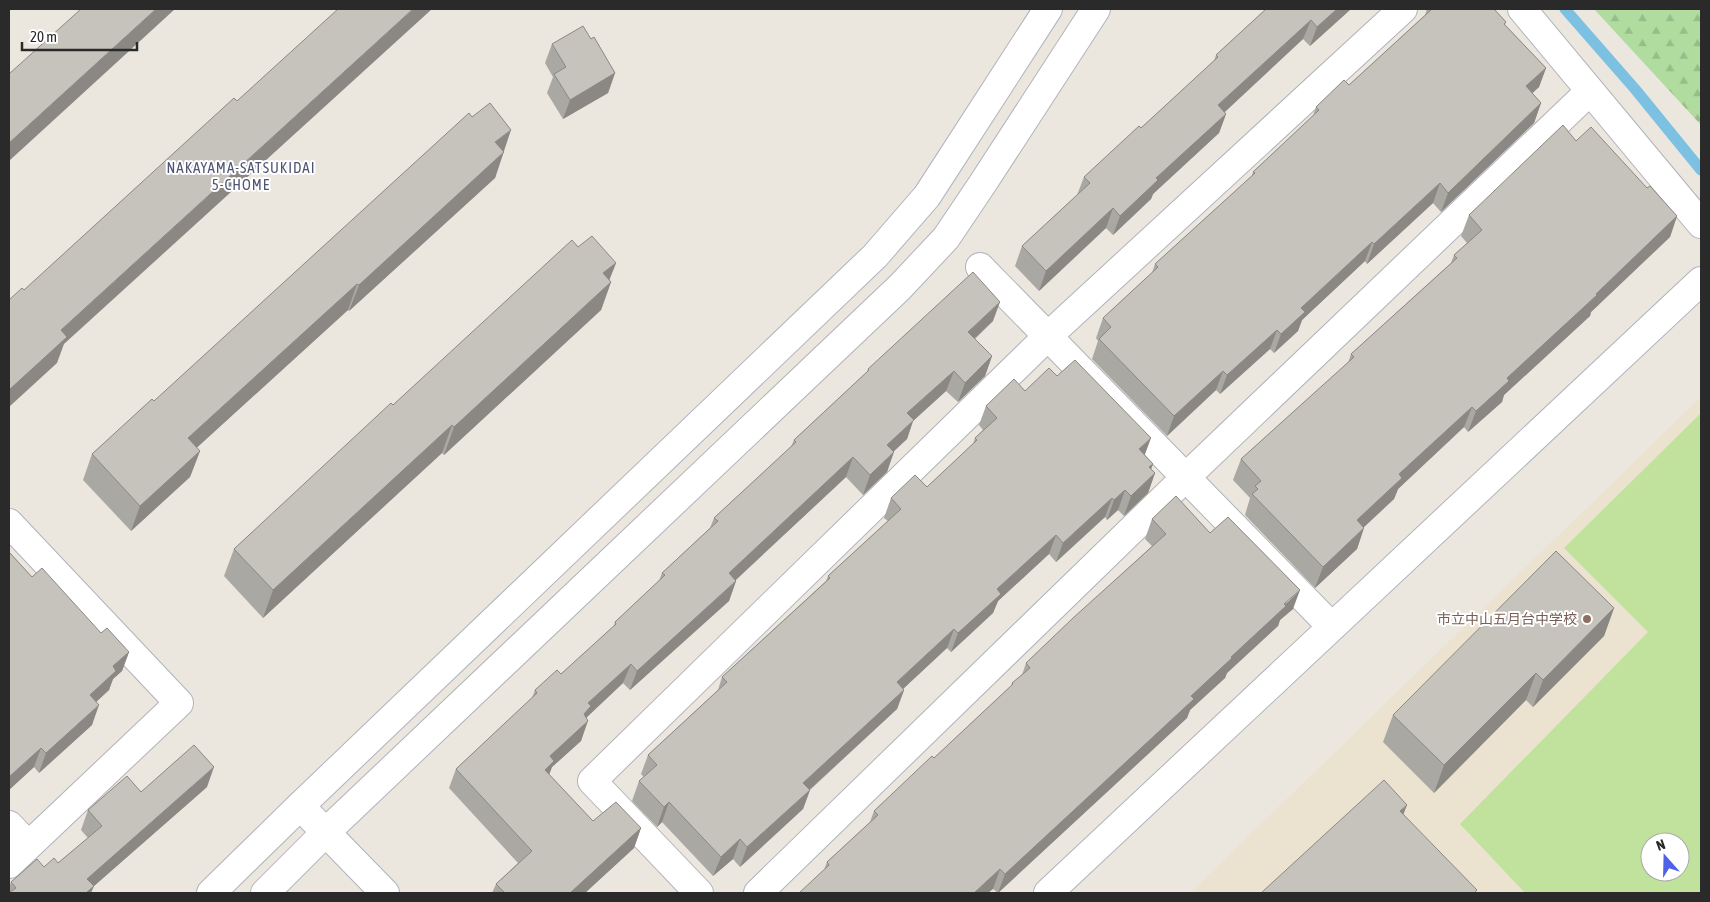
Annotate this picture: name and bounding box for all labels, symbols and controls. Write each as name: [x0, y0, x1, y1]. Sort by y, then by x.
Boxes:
scale bar: [22, 20, 138, 52]
text: 20 m: [30, 28, 57, 45]
district label: NAKAYAMA-SATSUKIDAI 5-CHOME: [166, 159, 316, 193]
place label: 市立中山五月台中学校: [1437, 611, 1577, 627]
marker: 市立中山五月台中学校: [1581, 613, 1593, 625]
north arrow: [1640, 832, 1690, 882]
text: N: [1654, 836, 1667, 854]

